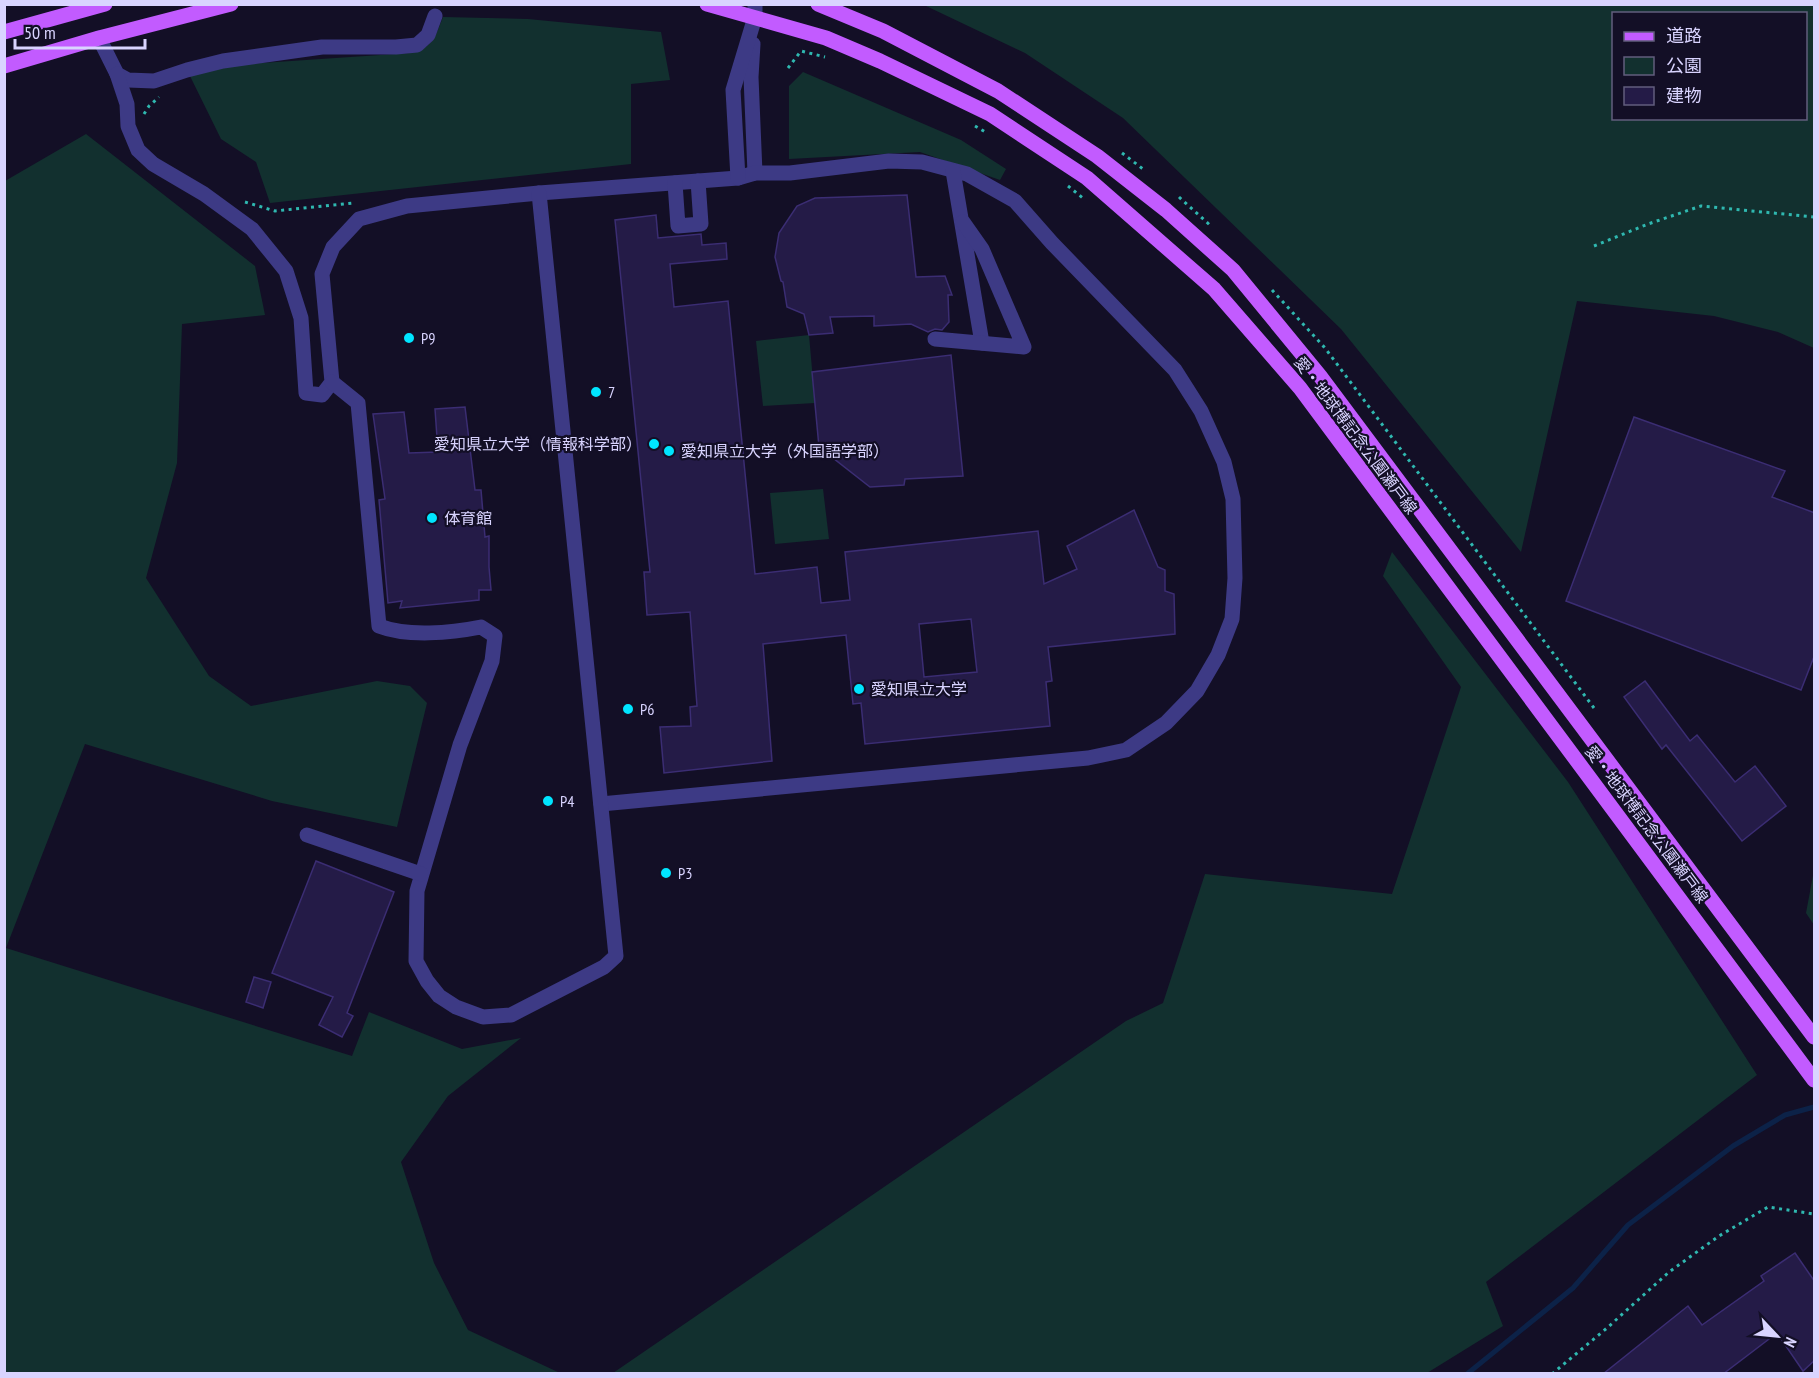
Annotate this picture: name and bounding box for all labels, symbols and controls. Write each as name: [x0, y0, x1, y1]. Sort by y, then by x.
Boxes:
scale bar: [15, 12, 146, 50]
legend: [1612, 12, 1807, 120]
text: 50 m: [24, 21, 56, 44]
text: 道路: [1666, 24, 1702, 47]
text: 公園: [1666, 54, 1702, 77]
text: 建物: [1666, 84, 1702, 107]
place label: P9: [421, 328, 435, 348]
marker: P9: [402, 331, 416, 345]
street label: 愛・地球博記念公園瀬戸線: [1290, 352, 1422, 518]
place label: 7: [608, 382, 615, 402]
marker: 7: [589, 385, 603, 399]
place label: 愛知県立大学（情報科学部）: [434, 434, 642, 454]
marker: 愛知県立大学（情報科学部）: [647, 437, 661, 451]
place label: 愛知県立大学（外国語学部）: [681, 441, 889, 461]
marker: 愛知県立大学（外国語学部）: [662, 444, 676, 458]
place label: 体育館: [444, 508, 492, 528]
marker: 体育館: [425, 511, 439, 525]
place label: 愛知県立大学: [871, 679, 967, 699]
marker: 愛知県立大学: [852, 682, 866, 696]
place label: P6: [640, 699, 654, 719]
marker: P6: [621, 702, 635, 716]
street label: 愛・地球博記念公園瀬戸線: [1581, 741, 1713, 907]
place label: P4: [560, 791, 574, 811]
marker: P4: [541, 794, 555, 808]
place label: P3: [678, 863, 692, 883]
marker: P3: [659, 866, 673, 880]
north arrow: [1747, 1306, 1807, 1366]
text: N: [1780, 1334, 1801, 1351]

